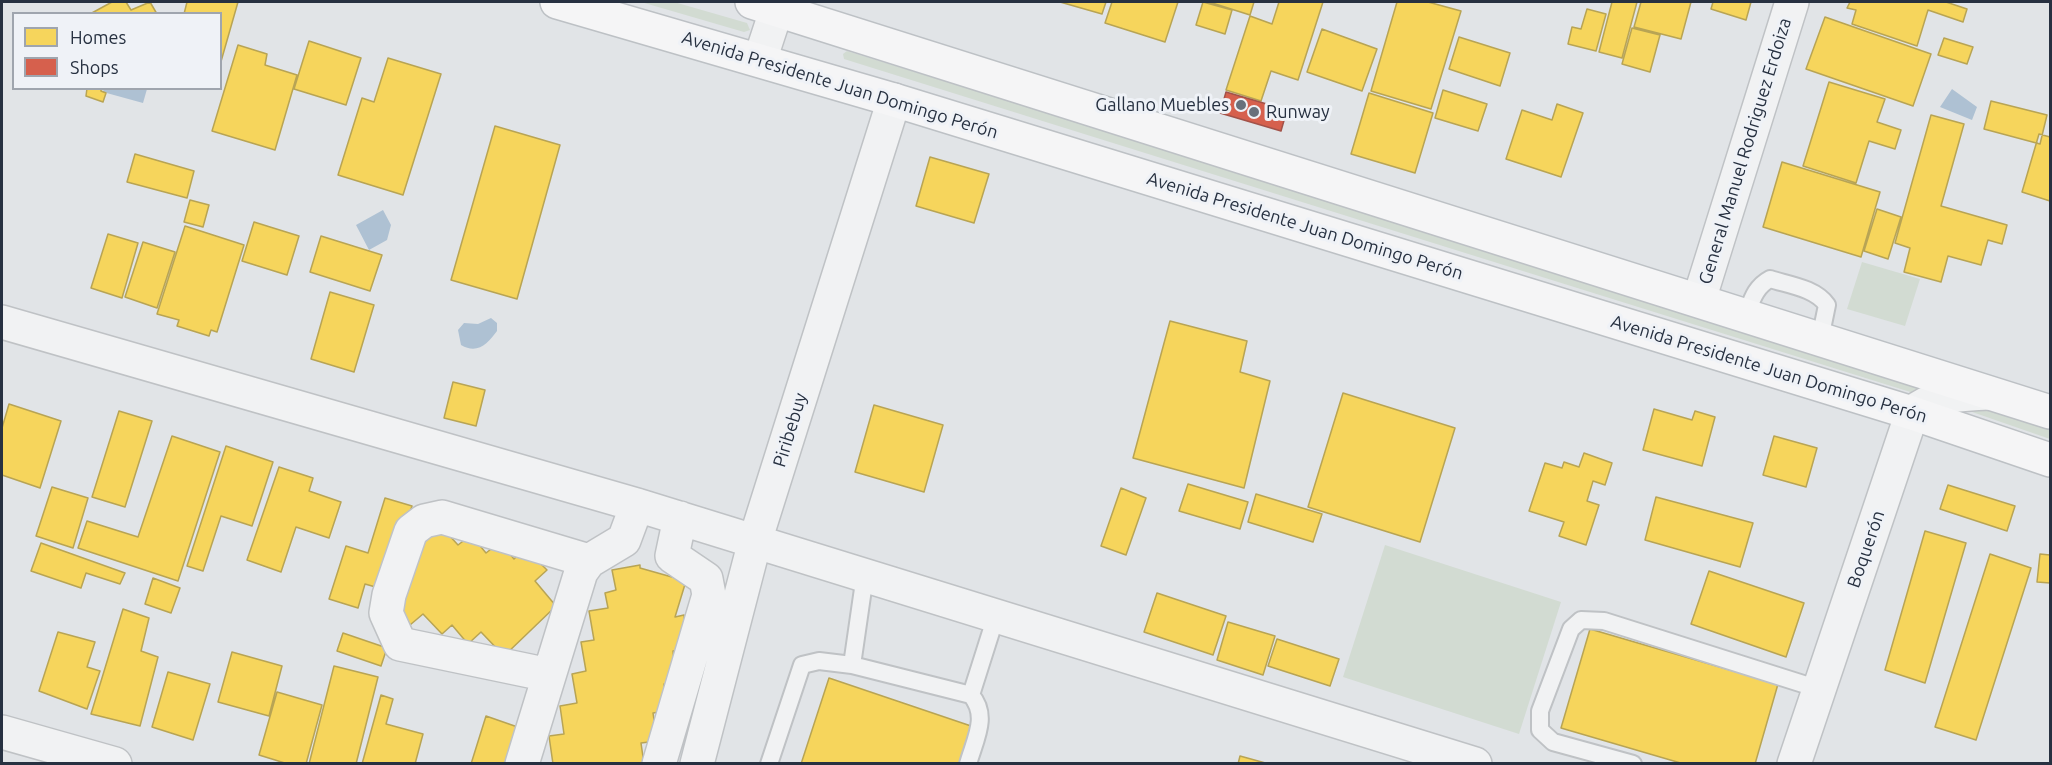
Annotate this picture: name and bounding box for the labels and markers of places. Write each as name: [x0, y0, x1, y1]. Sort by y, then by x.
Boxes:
place label: Gallano Muebles: [1095, 94, 1229, 116]
marker: Gallano Muebles: [1234, 98, 1248, 112]
place label: Runway: [1266, 101, 1330, 123]
marker: Runway: [1247, 105, 1261, 119]

